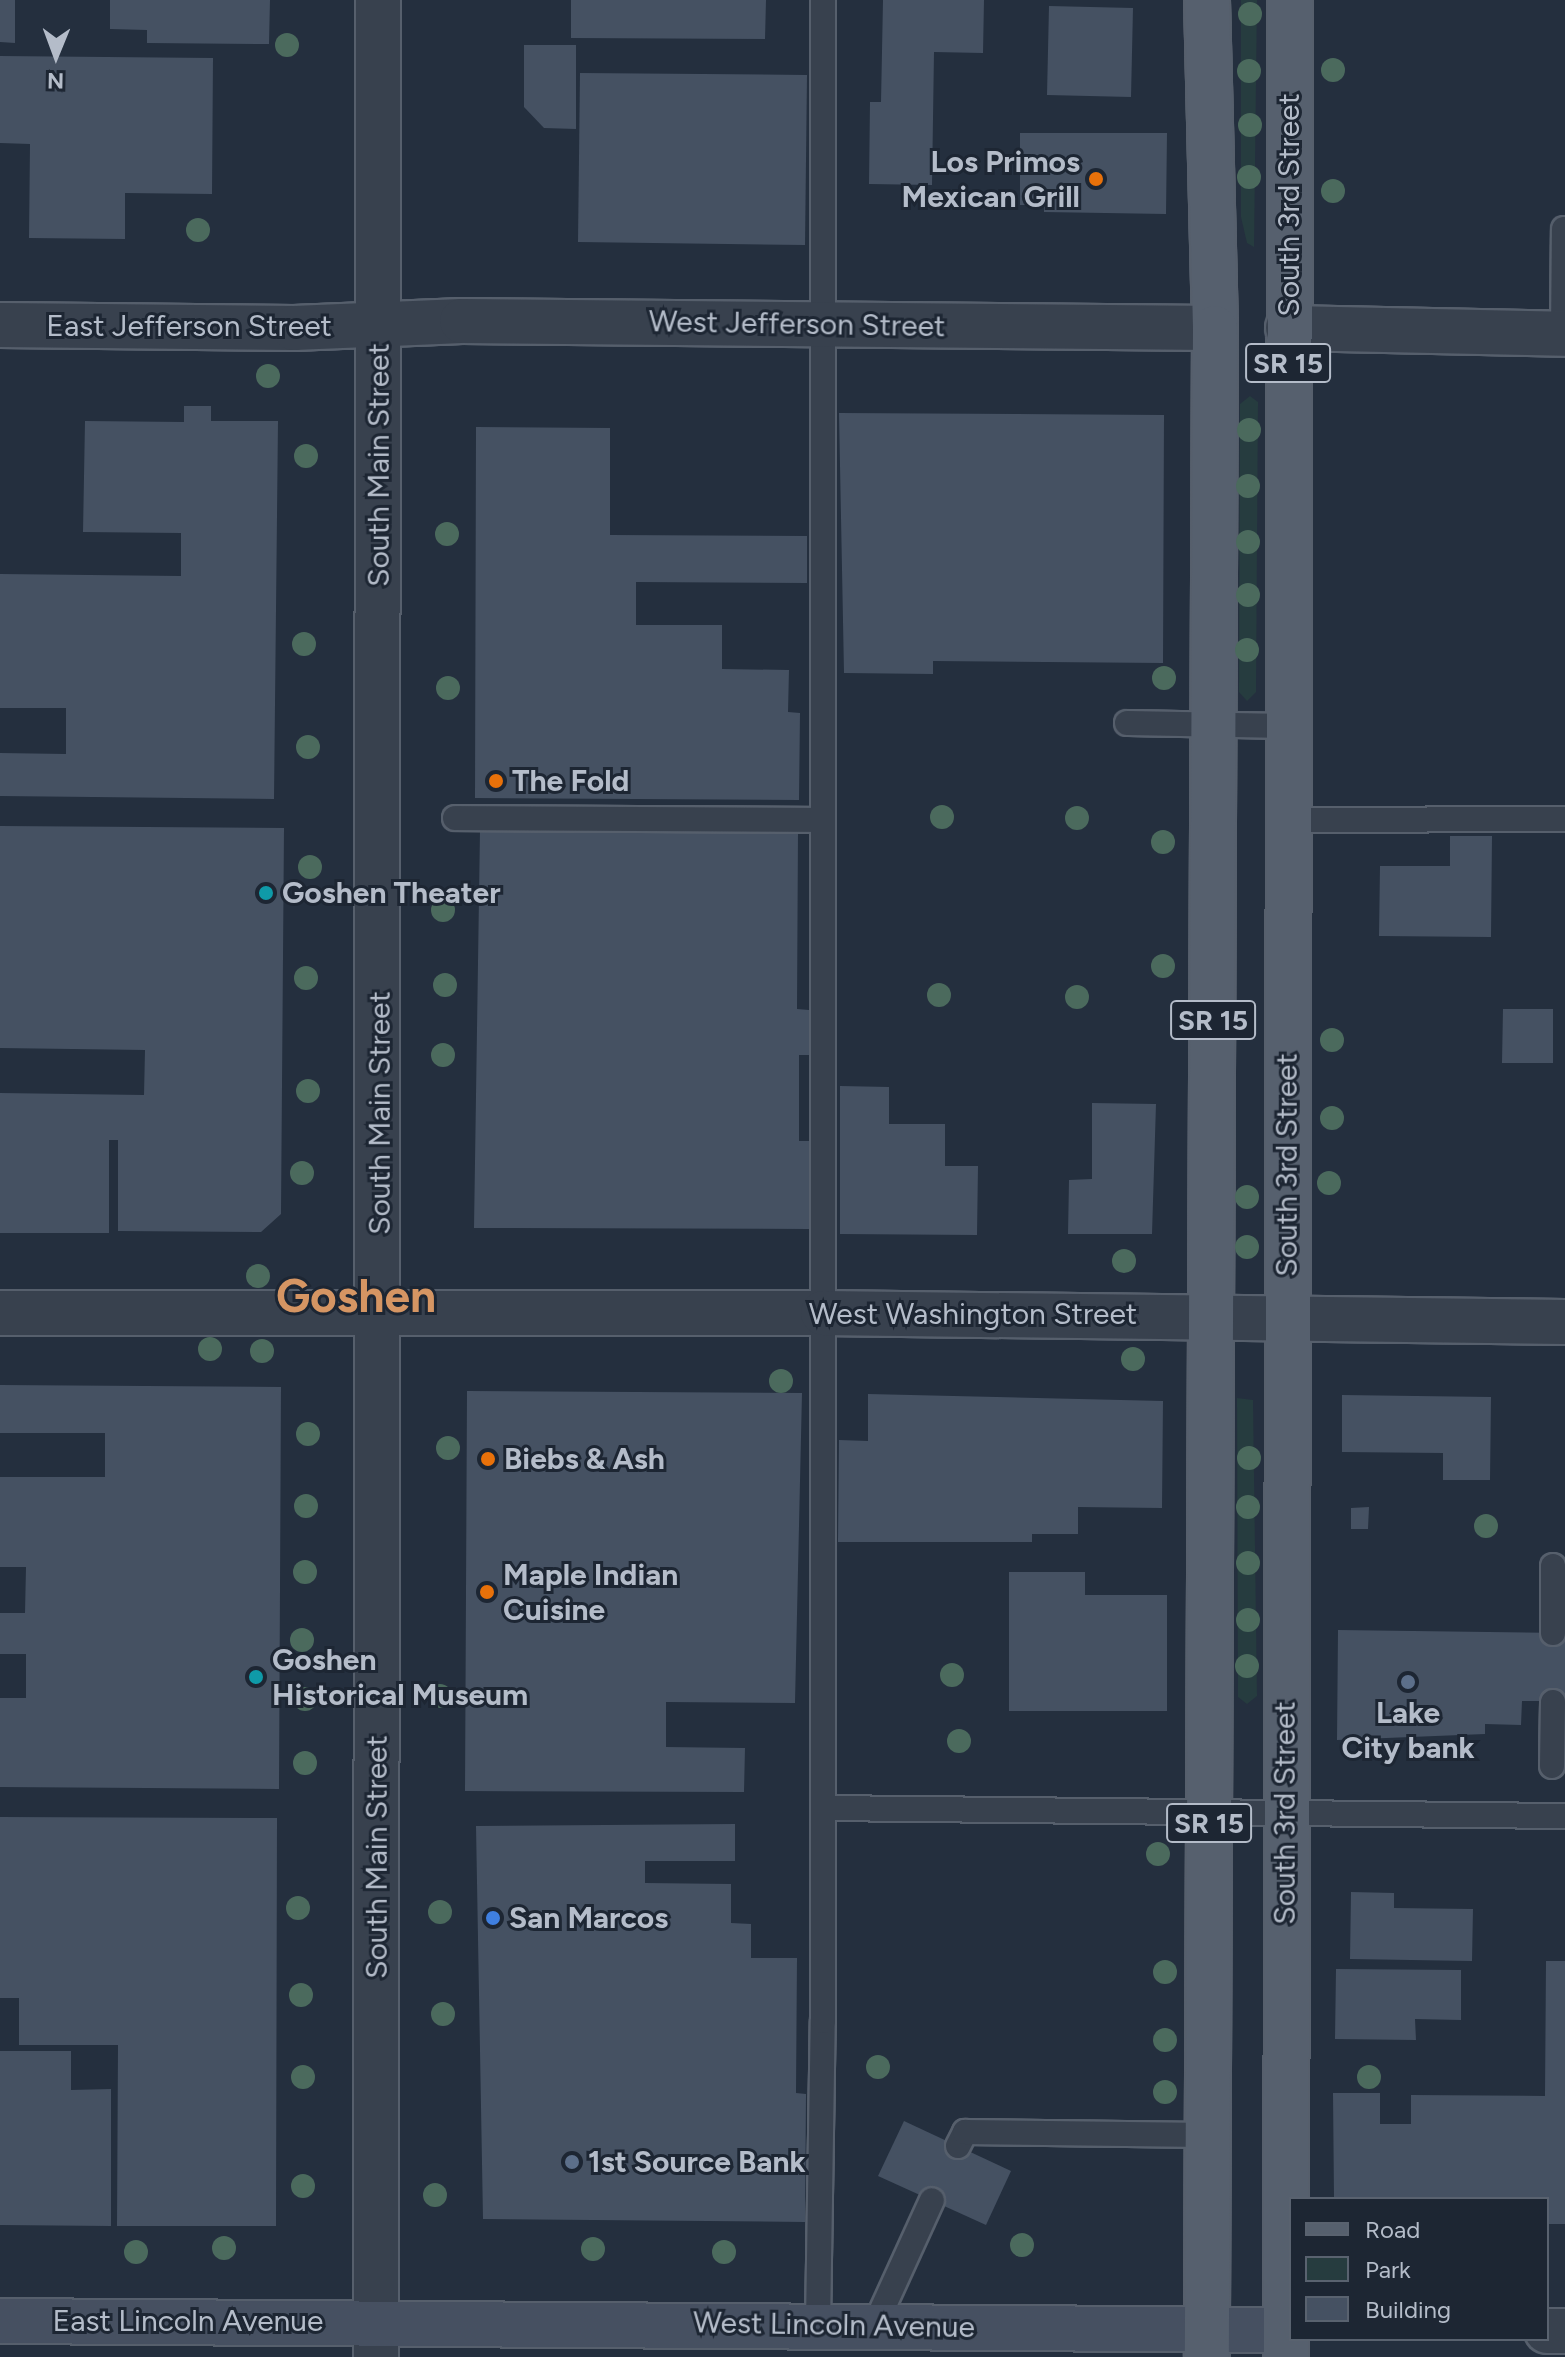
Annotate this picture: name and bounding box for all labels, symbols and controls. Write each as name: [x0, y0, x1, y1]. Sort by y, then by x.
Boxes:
north arrow: [16, 16, 96, 96]
text: N: [47, 67, 64, 94]
street label: South 3rd Street: [1271, 93, 1307, 317]
place label: Los Primos Mexican Grill: [901, 144, 1080, 214]
marker: Los Primos Mexican Grill: [1087, 170, 1105, 188]
street label: West Jefferson Street: [648, 303, 946, 345]
street label: East Jefferson Street: [46, 308, 332, 344]
road number: SR 15: [1244, 339, 1332, 387]
street label: South Main Street: [361, 343, 397, 587]
place label: The Fold: [512, 763, 629, 799]
marker: The Fold: [487, 772, 505, 790]
place label: Goshen Theater: [282, 875, 501, 911]
marker: Goshen Theater: [257, 884, 275, 902]
street label: South Main Street: [362, 991, 398, 1235]
road number: SR 15: [1169, 996, 1257, 1044]
street label: South 3rd Street: [1269, 1053, 1305, 1277]
district label: Goshen: [276, 1268, 436, 1324]
street label: West Washington Street: [809, 1296, 1137, 1332]
place label: Biebs & Ash: [504, 1441, 665, 1477]
marker: Biebs & Ash: [479, 1450, 497, 1468]
place label: Maple Indian Cuisine: [503, 1557, 678, 1628]
marker: Maple Indian Cuisine: [478, 1583, 496, 1601]
place label: Goshen Historical Museum: [272, 1642, 528, 1712]
marker: Goshen Historical Museum: [247, 1668, 265, 1686]
marker: Lake City bank: [1399, 1673, 1417, 1691]
place label: Lake City bank: [1341, 1695, 1475, 1766]
street label: South 3rd Street: [1267, 1701, 1303, 1925]
street label: South Main Street: [359, 1735, 395, 1979]
road number: SR 15: [1165, 1799, 1253, 1847]
place label: San Marcos: [509, 1900, 668, 1936]
marker: San Marcos: [484, 1909, 502, 1927]
place label: 1st Source Bank: [588, 2144, 806, 2180]
marker: 1st Source Bank: [563, 2153, 581, 2171]
legend: [1289, 2197, 1549, 2341]
text: Road: [1365, 2215, 1420, 2244]
text: Park: [1365, 2255, 1411, 2284]
text: Building: [1365, 2295, 1451, 2324]
street label: East Lincoln Avenue: [53, 2303, 323, 2339]
street label: West Lincoln Avenue: [693, 2305, 975, 2345]

